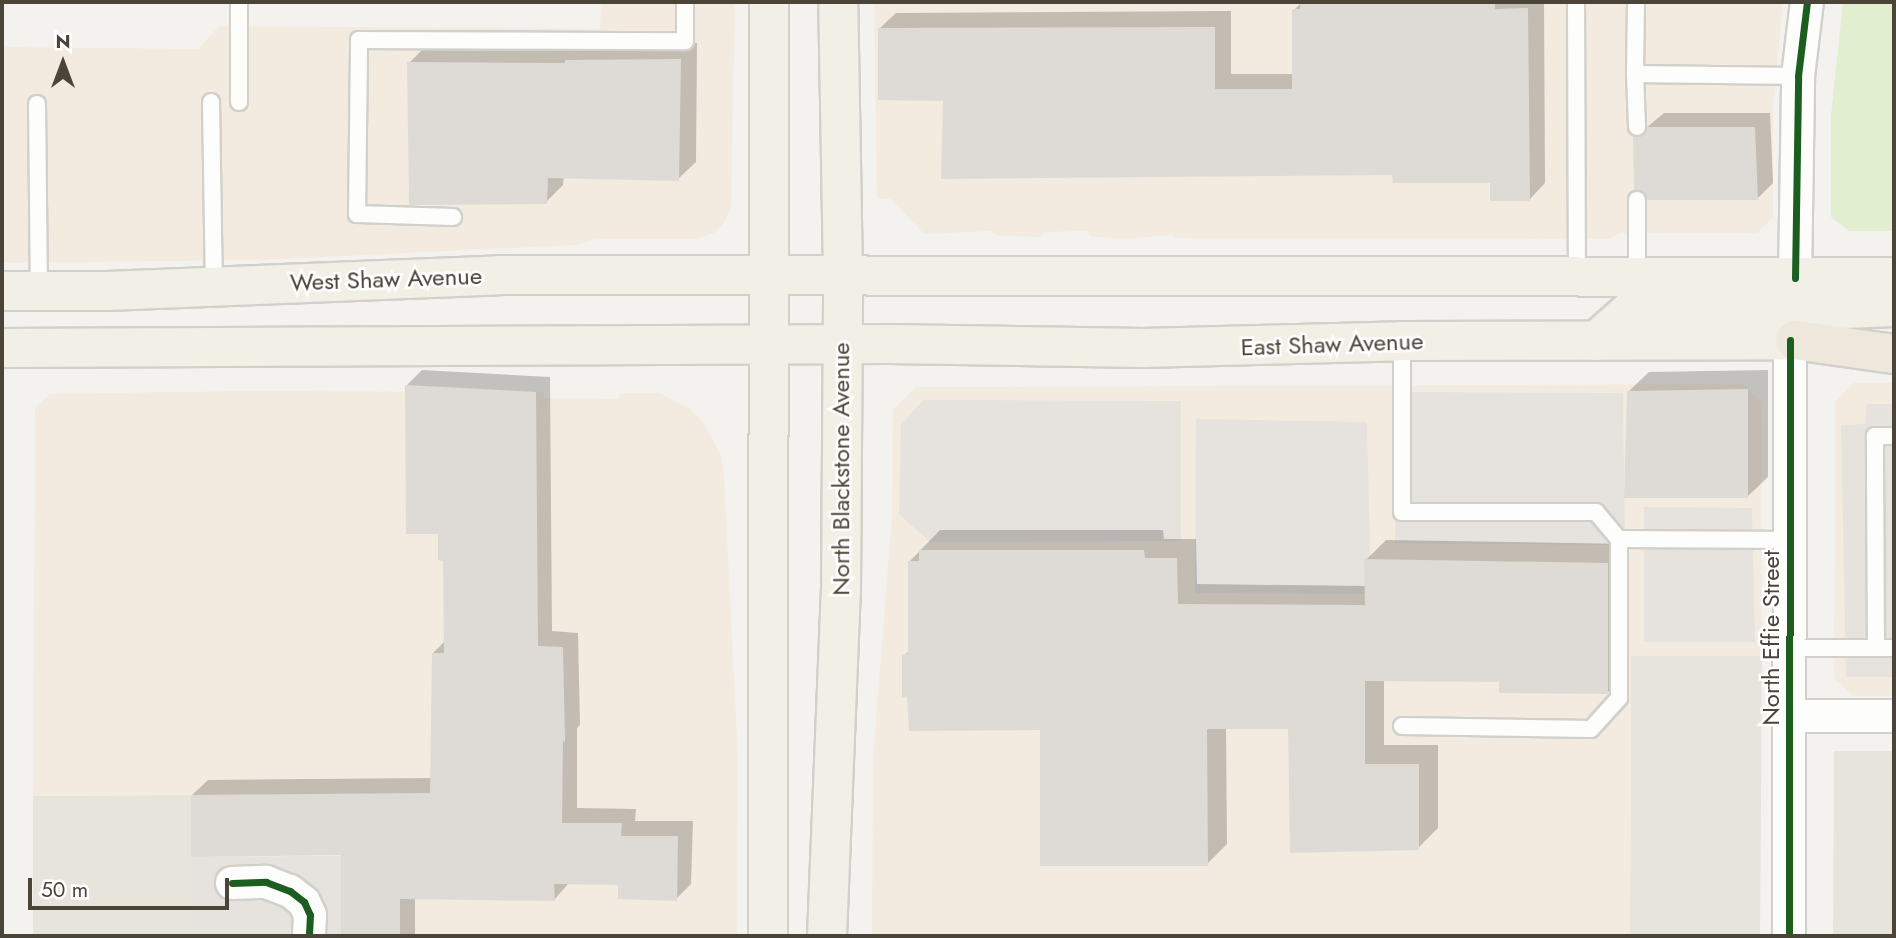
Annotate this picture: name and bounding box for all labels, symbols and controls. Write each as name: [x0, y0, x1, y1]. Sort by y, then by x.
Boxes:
north arrow: [28, 28, 98, 98]
text: N: [55, 28, 71, 55]
street label: West Shaw Avenue: [289, 261, 483, 297]
street label: East Shaw Avenue: [1240, 326, 1424, 362]
street label: North Blackstone Avenue: [827, 342, 855, 596]
street label: North Effie Street: [1757, 550, 1785, 726]
scale bar: [32, 864, 233, 908]
text: 50 m: [41, 875, 88, 905]

